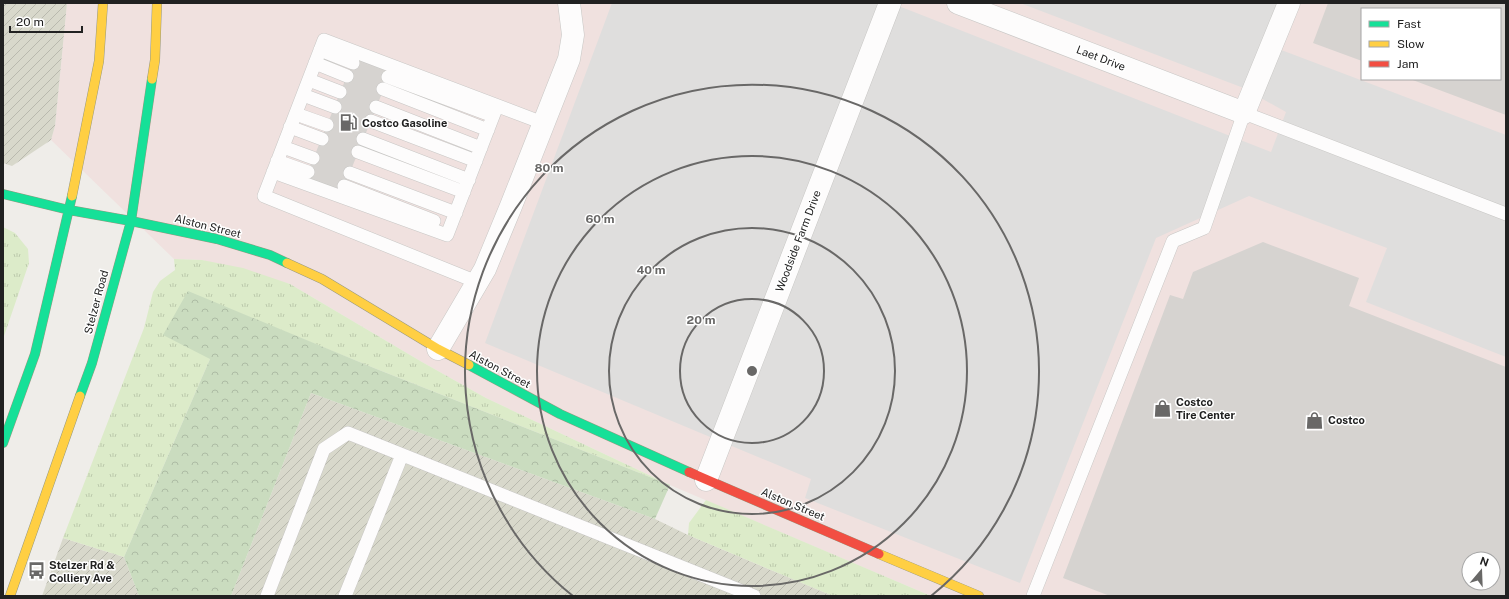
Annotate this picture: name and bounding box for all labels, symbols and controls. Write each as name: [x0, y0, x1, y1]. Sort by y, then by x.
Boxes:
scale bar: [10, 8, 82, 34]
legend: [1361, 8, 1501, 80]
text: 20 m: [16, 15, 44, 29]
text: Fast: [1397, 17, 1422, 31]
text: Slow: [1397, 37, 1425, 51]
street label: Laet Drive: [1075, 43, 1127, 73]
text: Jam: [1397, 57, 1419, 71]
fuel station icon: Costco Gasoline: [339, 113, 359, 133]
place label: Costco Gasoline: [362, 117, 447, 129]
text: 80 m: [534, 161, 564, 175]
street label: Woodside Farm Drive: [773, 188, 823, 294]
street label: Alston Street: [174, 212, 242, 240]
text: 60 m: [585, 212, 615, 226]
text: 40 m: [636, 263, 666, 277]
street label: Stelzer Road: [82, 269, 110, 335]
text: 20 m: [687, 313, 716, 327]
street label: Alston Street: [467, 348, 533, 390]
centre of rings: [745, 364, 759, 378]
place label: Costco Tire Center: [1176, 396, 1235, 421]
shop icon: Costco Tire Center: [1153, 398, 1173, 418]
shop icon: Costco: [1305, 410, 1325, 430]
place label: Costco: [1328, 414, 1365, 426]
street label: Alston Street: [759, 485, 827, 523]
north arrow: [1461, 551, 1501, 591]
text: N: [1478, 554, 1490, 569]
place label: Stelzer Rd & Colliery Ave: [49, 559, 115, 584]
bus stop icon: Stelzer Rd & Colliery Ave: [26, 561, 46, 581]

